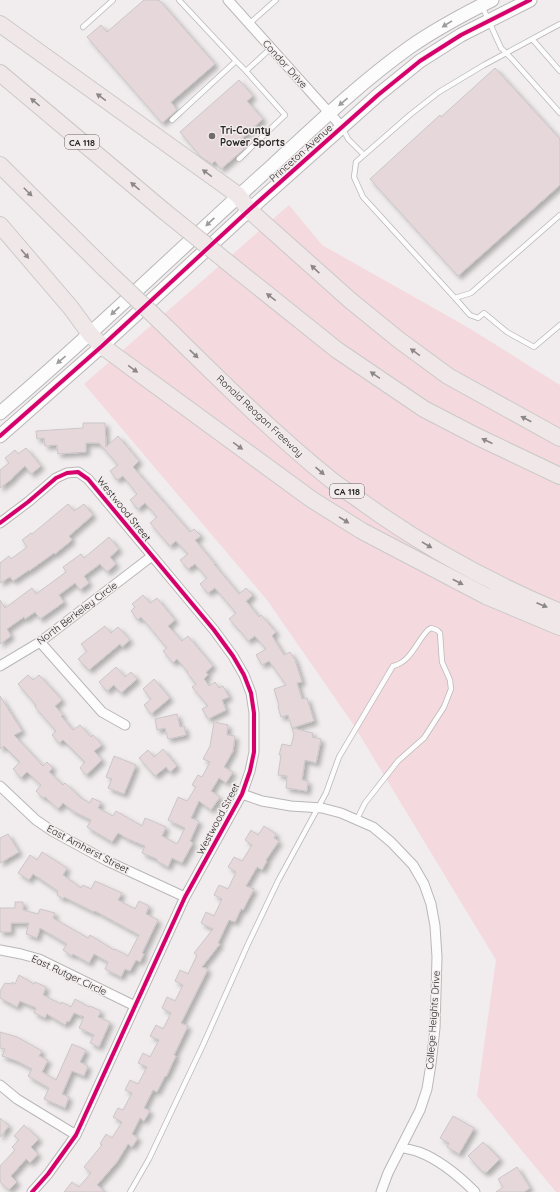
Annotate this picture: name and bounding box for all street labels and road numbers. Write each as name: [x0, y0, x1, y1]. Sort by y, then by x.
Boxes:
street label: Condor Drive: [260, 37, 311, 91]
street label: Princeton Avenue: [267, 121, 336, 185]
road number: CA 118: [65, 135, 99, 149]
street label: Ronald Reagan Freeway: [214, 372, 306, 460]
street label: Westwood Street: [94, 474, 154, 544]
road number: CA 118: [330, 484, 364, 498]
street label: North Berkeley Circle: [34, 578, 120, 647]
street label: Westwood Street: [194, 780, 243, 857]
street label: East Amherst Street: [45, 822, 132, 876]
street label: East Rutger Circle: [29, 952, 109, 998]
street label: College Heights Drive: [423, 970, 443, 1070]

